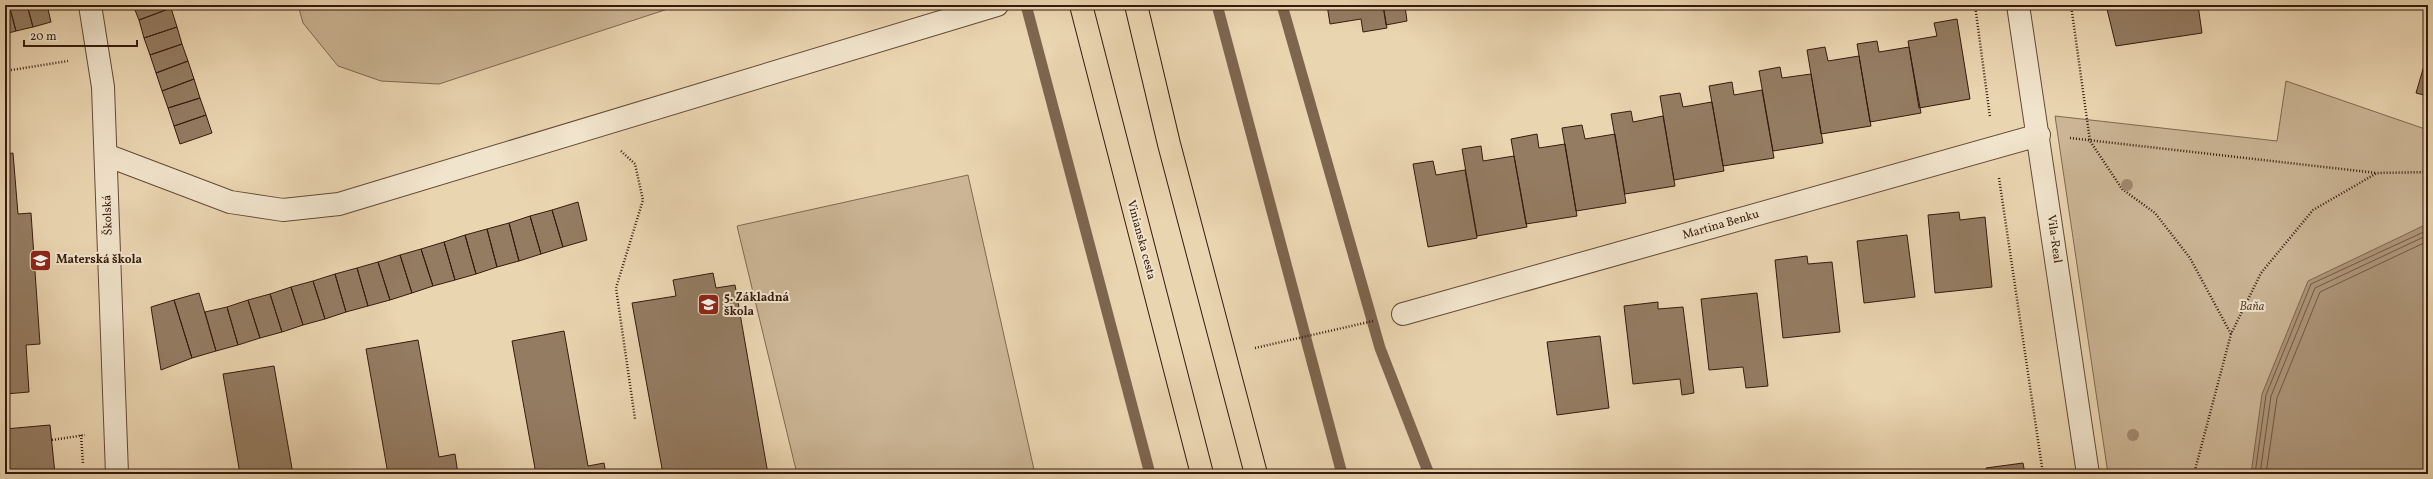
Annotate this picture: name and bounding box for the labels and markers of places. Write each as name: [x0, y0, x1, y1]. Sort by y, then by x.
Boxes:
school or university icon: Materská škola: [28, 247, 54, 273]
place label: Materská škola: [56, 252, 143, 268]
place label: 5. Základná škola: [724, 290, 790, 320]
school or university icon: 5. Základná škola: [695, 292, 721, 318]

